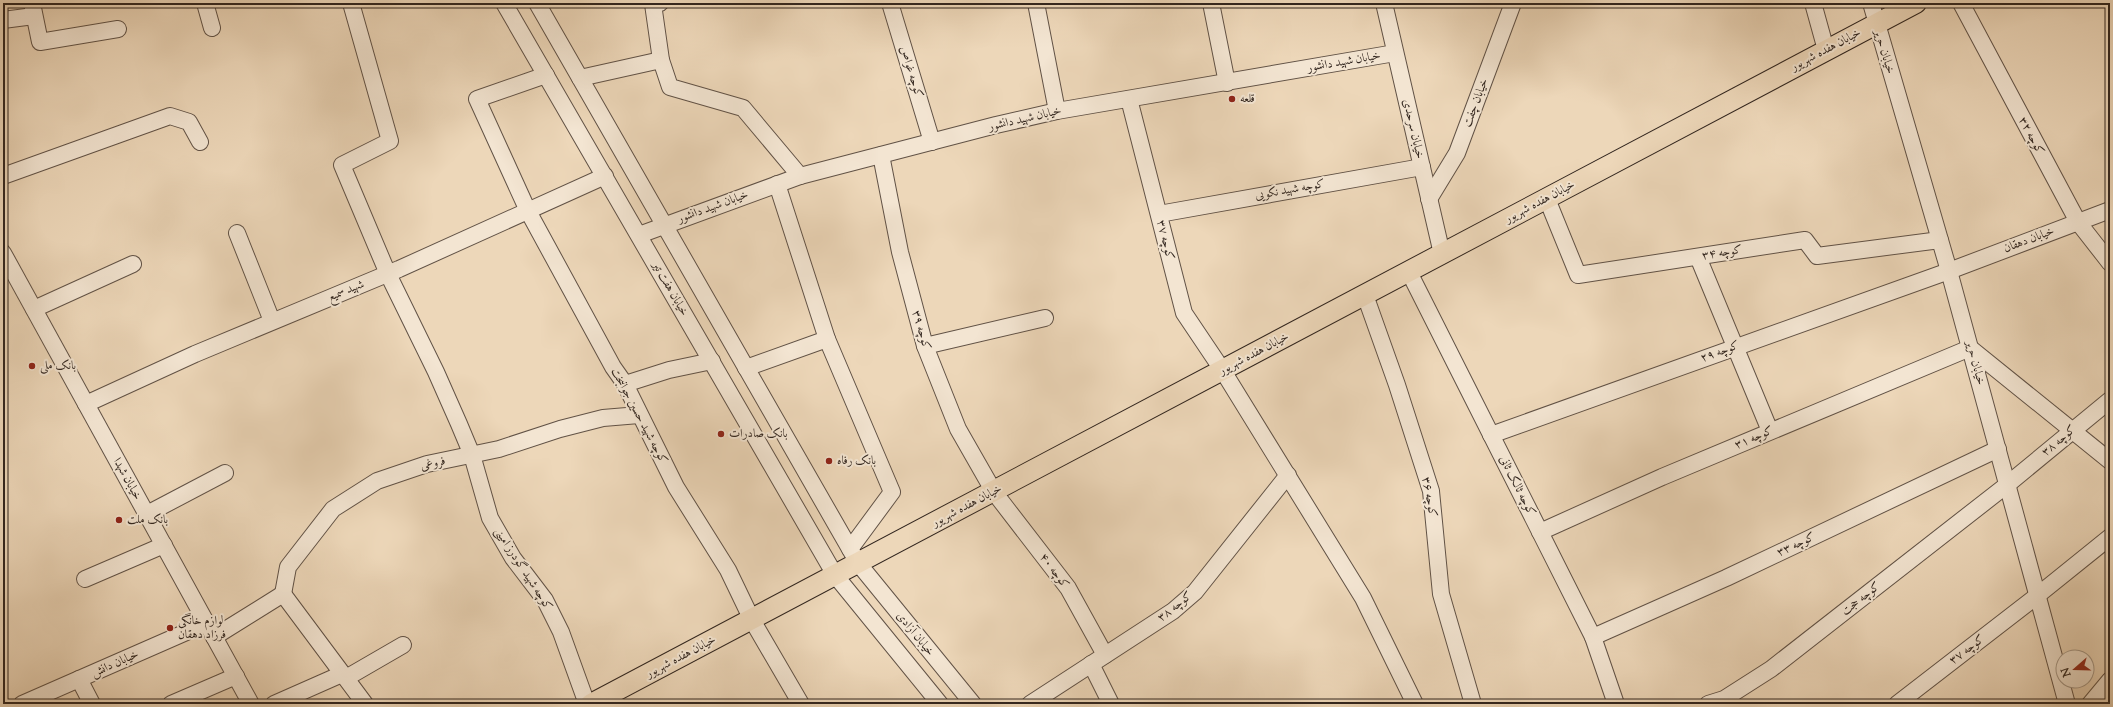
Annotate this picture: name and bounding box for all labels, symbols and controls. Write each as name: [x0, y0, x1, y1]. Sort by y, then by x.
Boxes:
street label: خیابان هفده شهریور: [1787, 24, 1864, 76]
street label: خیابان حریر: [1868, 26, 1899, 76]
street label: کوچه غواص: [895, 44, 927, 100]
street label: خیابان شهید دانشور: [1305, 47, 1382, 77]
street label: خیابان چفت: [1458, 76, 1494, 130]
place label: قلعه: [1240, 90, 1255, 108]
marker: قلعه: [1227, 94, 1237, 104]
street label: خیابان سرحدی: [1397, 97, 1429, 161]
street label: خیابان شهید دانشور: [986, 102, 1063, 136]
street label: کوچه ۳۲: [2014, 114, 2048, 158]
street label: کوچه شهید نکویی: [1254, 175, 1326, 205]
street label: خیابان هفده شهریور: [1501, 176, 1578, 228]
street label: خیابان شهید دانشور: [674, 186, 751, 228]
street label: کوچه ۳۷: [1151, 218, 1179, 262]
street label: خیابان دهقان: [2001, 222, 2057, 258]
street label: کوچه ۳۴: [1701, 241, 1743, 265]
street label: خیابان هفت تیر: [646, 257, 693, 320]
street label: شهید سمیع: [325, 276, 367, 307]
street label: کوچه ۳۹: [907, 308, 935, 352]
street label: خیابان هفده شهریور: [1215, 328, 1292, 380]
street label: کوچه ۲۹: [1698, 337, 1742, 367]
street label: خیابان حریر: [1960, 337, 1990, 387]
place label: بانک ملی: [40, 357, 76, 375]
marker: بانک ملی: [27, 361, 37, 371]
street label: کوچه شهید حسین جوانبخت: [606, 365, 672, 467]
street label: کوچه ۳۸: [2038, 421, 2080, 461]
street label: کوچه ۳۱: [1732, 422, 1776, 454]
place label: بانک صادرات: [729, 425, 787, 443]
marker: بانک صادرات: [716, 429, 726, 439]
street label: فروغی: [419, 452, 447, 476]
place label: بانک رفاه: [837, 452, 876, 470]
street label: کوچه ثالک ثانی: [1494, 453, 1540, 519]
street label: خیابان شهدا: [108, 455, 146, 504]
marker: بانک رفاه: [824, 456, 834, 466]
street label: کوچه ۳۶: [1417, 476, 1441, 519]
street label: خیابان هفده شهریور: [928, 480, 1005, 532]
place label: بانک ملت: [127, 511, 168, 529]
marker: بانک ملت: [114, 515, 124, 525]
street label: کوچه شهید گودرز امینی: [489, 524, 557, 614]
street label: کوچه ۳۳: [1774, 528, 1818, 562]
street label: کوچه ۴۰: [1035, 549, 1073, 593]
street label: کوچه حجت: [1838, 578, 1885, 620]
street label: کوچه ۳۸: [1154, 587, 1197, 627]
street label: خیابان آزادی: [891, 608, 939, 660]
place label: لوازم خانگی فرزاد دهقان: [178, 612, 226, 644]
marker: لوازم خانگی فرزاد دهقان: [165, 623, 175, 633]
street label: خیابان هفده شهریور: [642, 631, 719, 683]
street label: کوچه ۳۷: [1945, 631, 1989, 669]
street label: خیابان دانش: [88, 646, 142, 682]
north arrow: [2055, 649, 2095, 689]
text: N: [2057, 665, 2076, 680]

